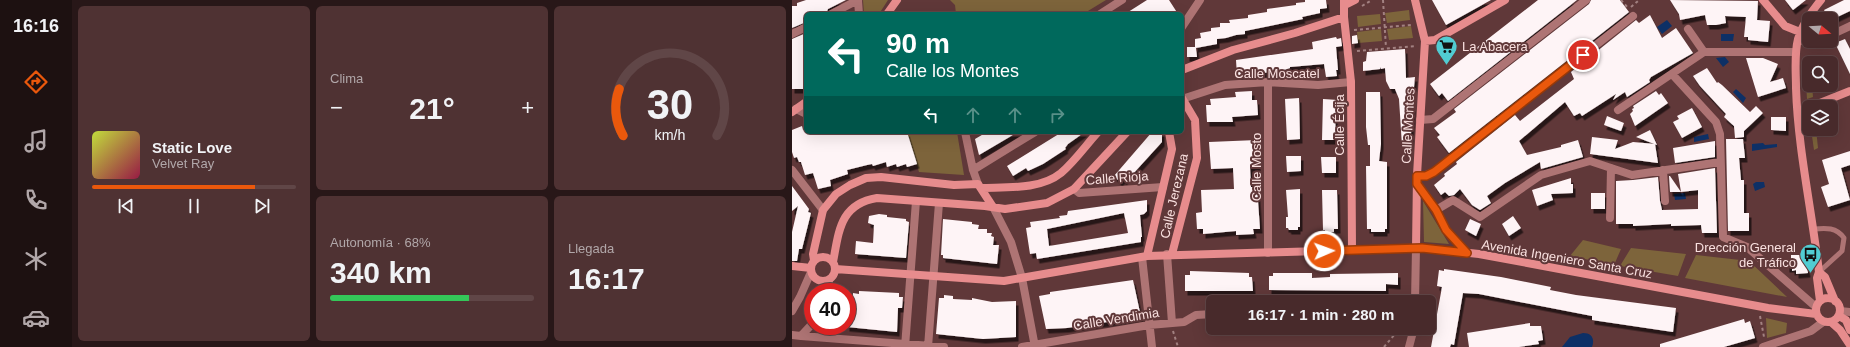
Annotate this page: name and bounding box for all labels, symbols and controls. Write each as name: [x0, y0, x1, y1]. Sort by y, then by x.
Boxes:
north arrow: [1802, 12, 1838, 48]
map controls: [1802, 12, 1838, 136]
text: 16:16: [13, 16, 59, 36]
icon: left: [820, 28, 872, 80]
text: 90 m: [886, 28, 950, 59]
supermarket icon: La Abacera: [1434, 33, 1460, 66]
pin: [1566, 38, 1600, 72]
place label: La Abacera: [1462, 39, 1529, 54]
icon: arrive: [1572, 44, 1594, 66]
button: search: [1802, 56, 1838, 92]
text: Calle los Montes: [886, 61, 1019, 81]
street label: Calle Moscatel: [1234, 66, 1320, 81]
icon: directions: [22, 68, 50, 96]
text: Clima: [330, 71, 363, 86]
text: 30: [647, 81, 693, 128]
street label: Calle Montes: [1399, 87, 1418, 164]
text: 21°: [409, 92, 455, 125]
street label: Calle Écija: [1332, 94, 1347, 156]
text: −: [330, 95, 343, 120]
text: +: [521, 95, 534, 120]
button: layers: [1802, 100, 1838, 136]
icon: left: [920, 104, 942, 126]
icon: ahead: [962, 104, 984, 126]
icon: ahead: [1004, 104, 1026, 126]
icon: right: [1046, 104, 1068, 126]
text: km/h: [655, 126, 686, 142]
icon: music: [22, 127, 50, 155]
street label: Calle Mosto: [1249, 133, 1264, 201]
text: Static Love: [152, 139, 232, 156]
street label: Calle Jerezana: [1157, 151, 1191, 240]
text: Velvet Ray: [152, 156, 214, 171]
street label: Calle Rioja: [1085, 168, 1150, 188]
icon: phone: [22, 186, 50, 214]
icon: previous: [115, 195, 137, 217]
icon: pause: [183, 195, 205, 217]
icon: next: [251, 195, 273, 217]
position arrow: [1303, 230, 1345, 272]
text: Autonomía · 68%: [330, 235, 430, 250]
street label: Avenida Ingeniero Santa Cruz: [1480, 237, 1654, 281]
place label: Drección General de Tráfico: [1695, 240, 1796, 270]
text: Llegada: [568, 241, 614, 256]
bus stop icon: Drección General de Tráfico: [1798, 241, 1824, 274]
icon: climate: [22, 245, 50, 273]
text: 340 km: [330, 256, 432, 289]
text: 16:17: [568, 262, 645, 295]
speed limit sign: 40: [804, 283, 856, 335]
icon: car: [22, 304, 50, 332]
street label: Calle Vendimia: [1072, 305, 1161, 333]
text: 16:17 · 1 min · 280 m: [1248, 306, 1394, 323]

